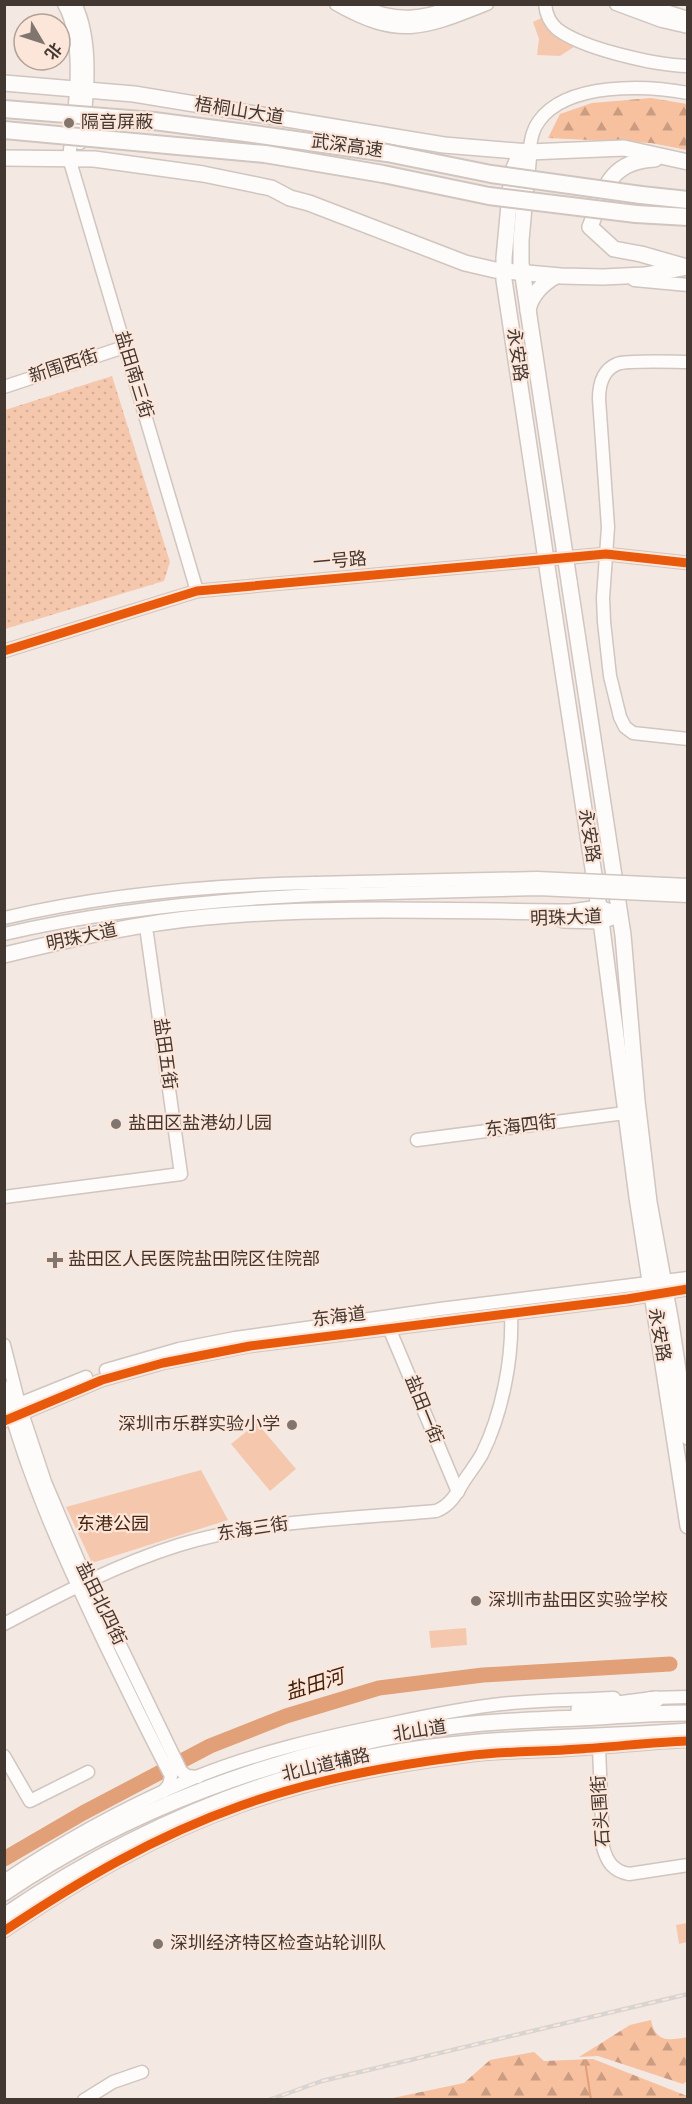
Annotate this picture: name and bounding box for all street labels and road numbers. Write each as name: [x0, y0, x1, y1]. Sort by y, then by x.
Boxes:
street label: 梧桐山大道: [193, 94, 285, 130]
street label: 武深高速: [310, 131, 384, 163]
street label: 永安路: [501, 327, 531, 383]
street label: 盐田南三街: [109, 329, 157, 421]
street label: 新围西街: [26, 345, 102, 389]
street label: 一号路: [312, 548, 368, 576]
street label: 永安路: [572, 808, 604, 864]
street label: 明珠大道: [530, 906, 602, 932]
street label: 明珠大道: [44, 919, 120, 957]
street label: 盐田五街: [148, 1017, 180, 1091]
street label: 东海四街: [484, 1111, 558, 1143]
street label: 东海道: [311, 1303, 367, 1333]
street label: 永安路: [642, 1306, 674, 1364]
street label: 盐田一街: [399, 1372, 447, 1448]
street label: 东海三街: [216, 1513, 290, 1547]
street label: 盐田北四街: [70, 1559, 130, 1649]
street label: 北山道: [392, 1716, 448, 1748]
street label: 北山道辅路: [280, 1745, 372, 1787]
street label: 石头围街: [588, 1774, 616, 1848]

